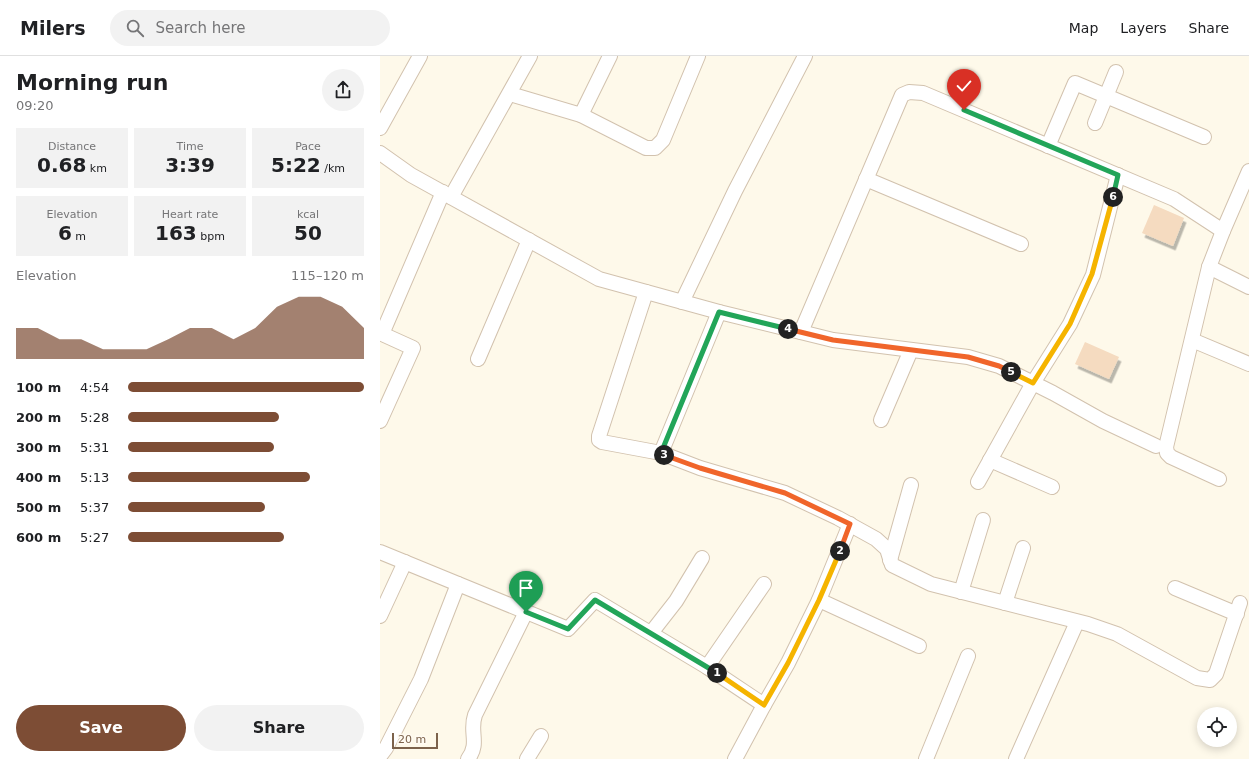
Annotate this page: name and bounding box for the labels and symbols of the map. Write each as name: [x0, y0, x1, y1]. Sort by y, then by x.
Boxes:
pin: [947, 69, 981, 110]
pin: 6: [1103, 187, 1123, 207]
pin: 4: [778, 319, 798, 339]
pin: 5: [1001, 362, 1021, 382]
pin: 3: [654, 445, 674, 465]
pin: 2: [830, 541, 850, 561]
pin: [509, 571, 543, 612]
pin: 1: [707, 663, 727, 683]
scale bar: [392, 731, 438, 750]

